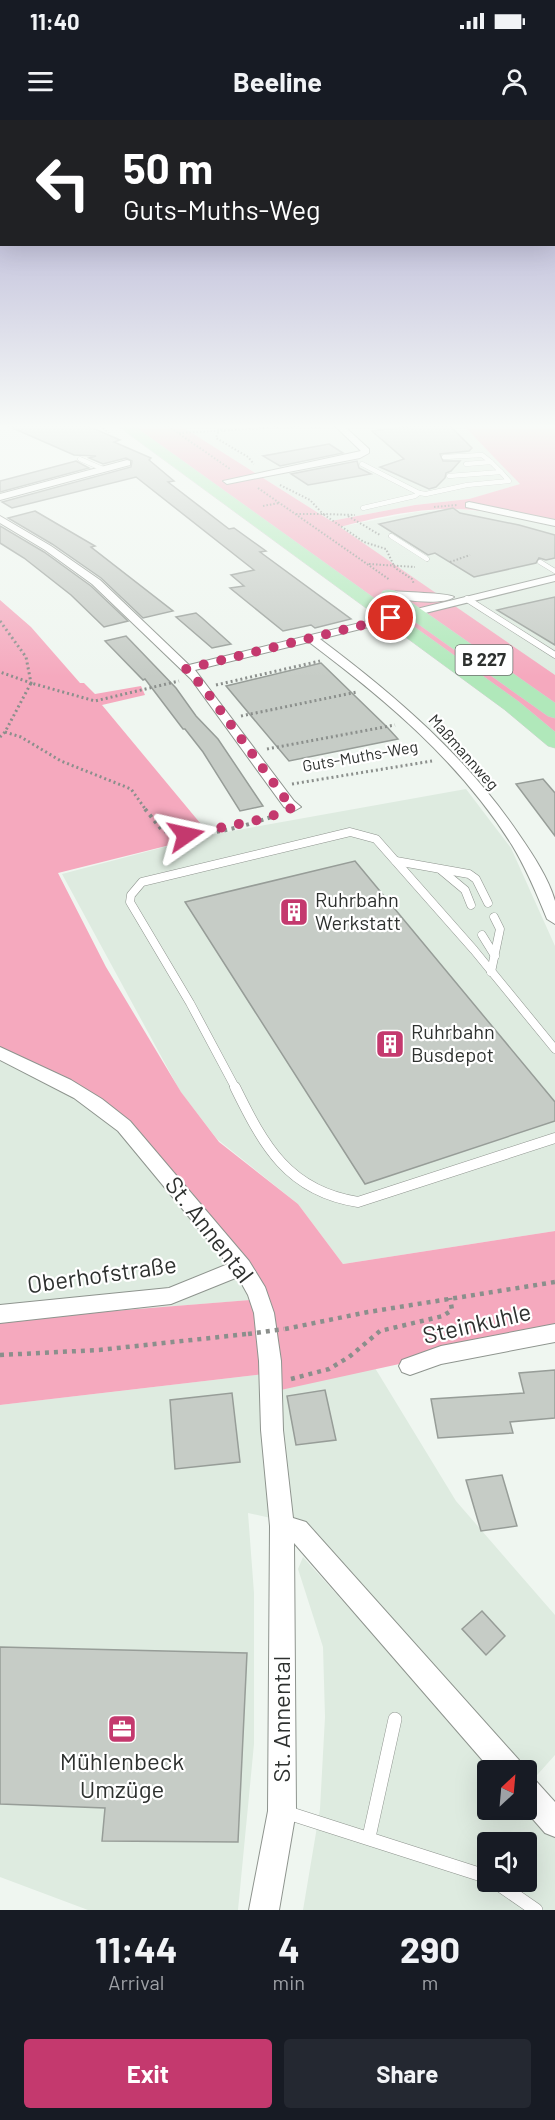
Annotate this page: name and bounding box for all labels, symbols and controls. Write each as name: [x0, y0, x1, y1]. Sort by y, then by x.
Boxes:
text: 11:40: [30, 8, 80, 34]
icon: menu: [24, 65, 57, 98]
text: Beeline: [233, 65, 322, 97]
icon: person: [498, 65, 531, 98]
text: 50 m: [123, 142, 213, 192]
icon: left: [24, 144, 102, 222]
text: Guts-Muths-Weg: [123, 193, 320, 225]
pin: [365, 592, 416, 643]
icon: arrive: [374, 601, 407, 634]
road number: B 227: [456, 645, 512, 675]
street label: Maßmannweg: [425, 710, 503, 793]
street label: Guts-Muths-Weg: [301, 736, 419, 775]
position arrow: [154, 803, 218, 867]
place label: Ruhrbahn Werkstatt: [315, 887, 401, 934]
building icon: Ruhrbahn Werkstatt: [278, 896, 310, 928]
place label: Ruhrbahn Busdepot: [411, 1019, 495, 1066]
building icon: Ruhrbahn Busdepot: [374, 1028, 406, 1060]
street label: St. Annental: [160, 1170, 261, 1288]
street label: Oberhofstraße: [25, 1249, 178, 1298]
street label: Steinkuhle: [420, 1296, 534, 1349]
street label: St. Annental: [266, 1656, 295, 1782]
office icon: Mühlenbeck Umzüge: [106, 1713, 138, 1745]
place label: Mühlenbeck Umzüge: [60, 1746, 184, 1803]
north arrow: [477, 1760, 537, 1820]
map controls: [477, 1760, 537, 1892]
button: sound: [477, 1832, 537, 1892]
text: 11:44: [95, 1927, 178, 1970]
text: 4: [278, 1927, 300, 1970]
text: 290: [400, 1927, 460, 1970]
text: Arrival: [108, 1970, 164, 1994]
text: min: [273, 1970, 305, 1994]
text: m: [422, 1970, 438, 1994]
button: Exit: [24, 2039, 272, 2108]
button: Share: [284, 2039, 531, 2108]

